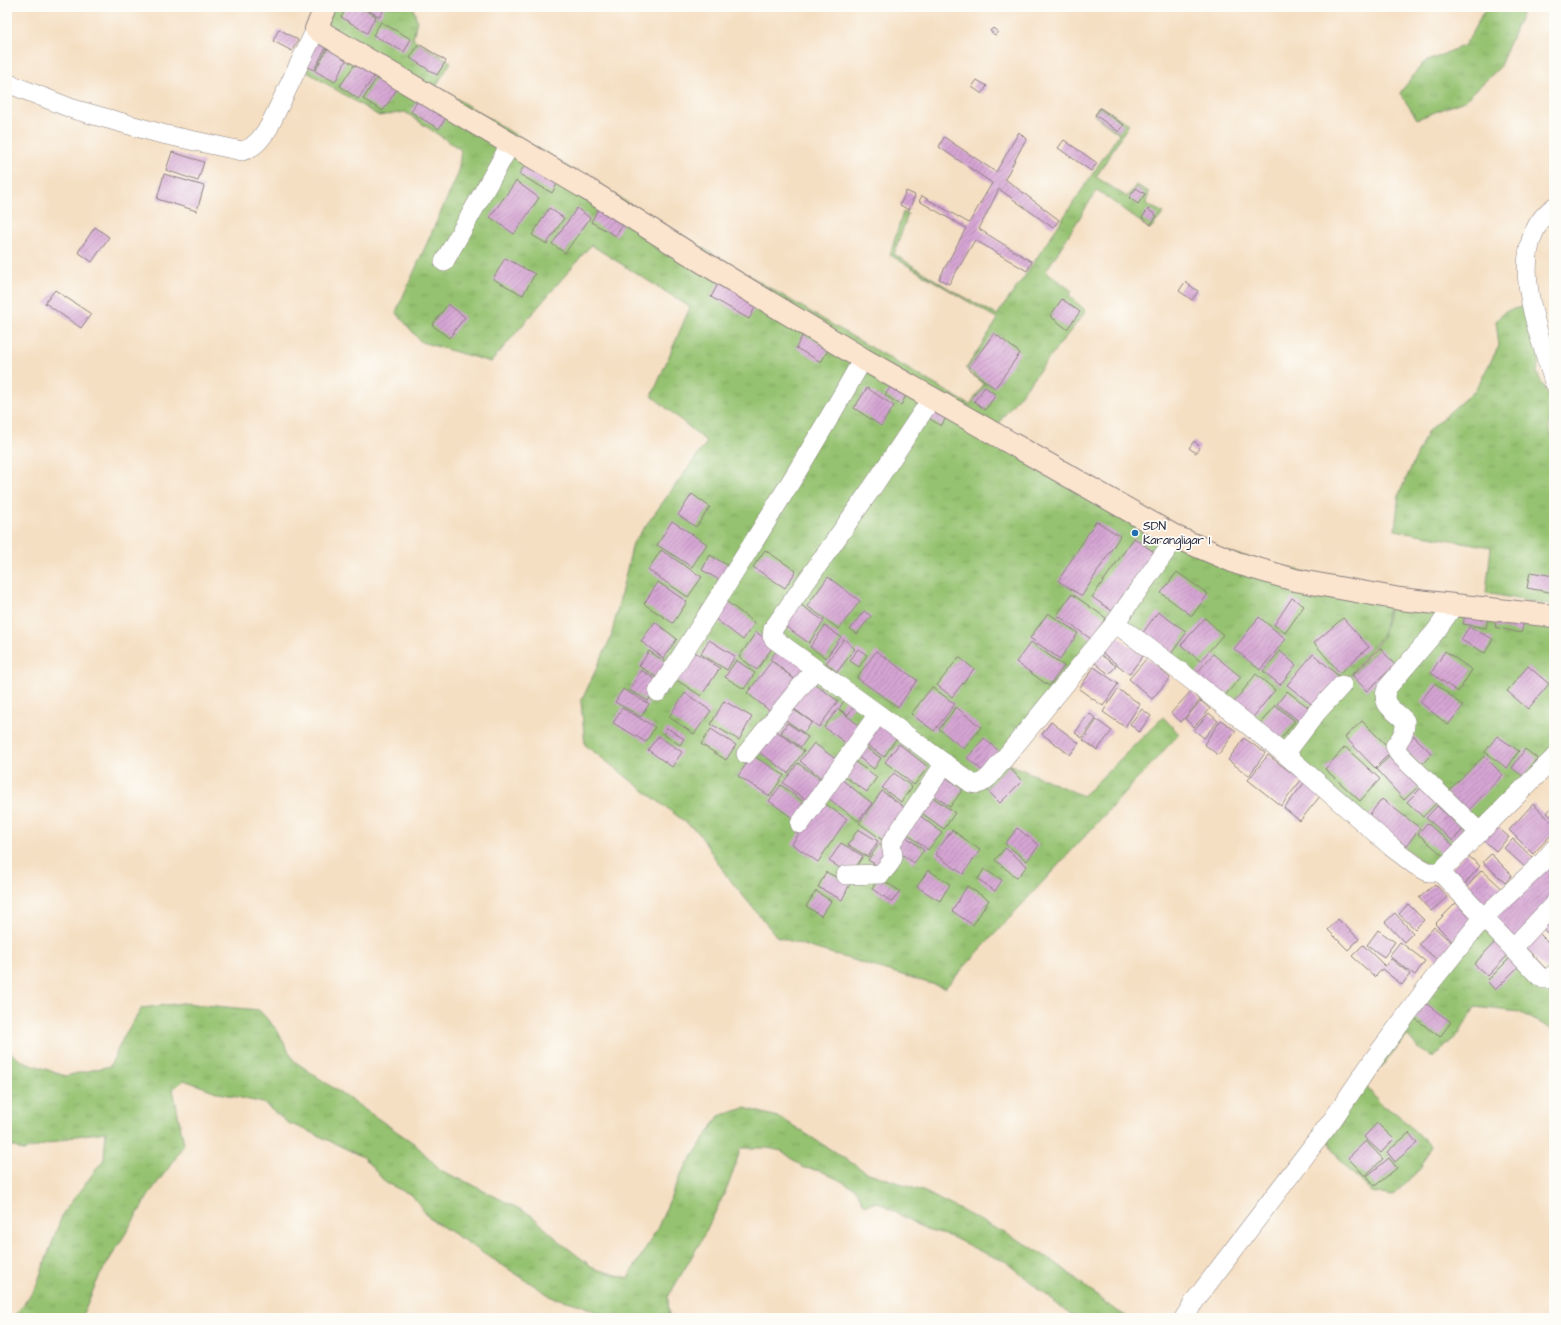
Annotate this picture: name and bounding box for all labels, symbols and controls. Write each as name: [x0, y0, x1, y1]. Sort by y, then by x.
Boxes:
place label: SDN Karangligar 1: [1143, 518, 1211, 550]
marker: SDN Karangligar 1: [1130, 528, 1140, 538]

